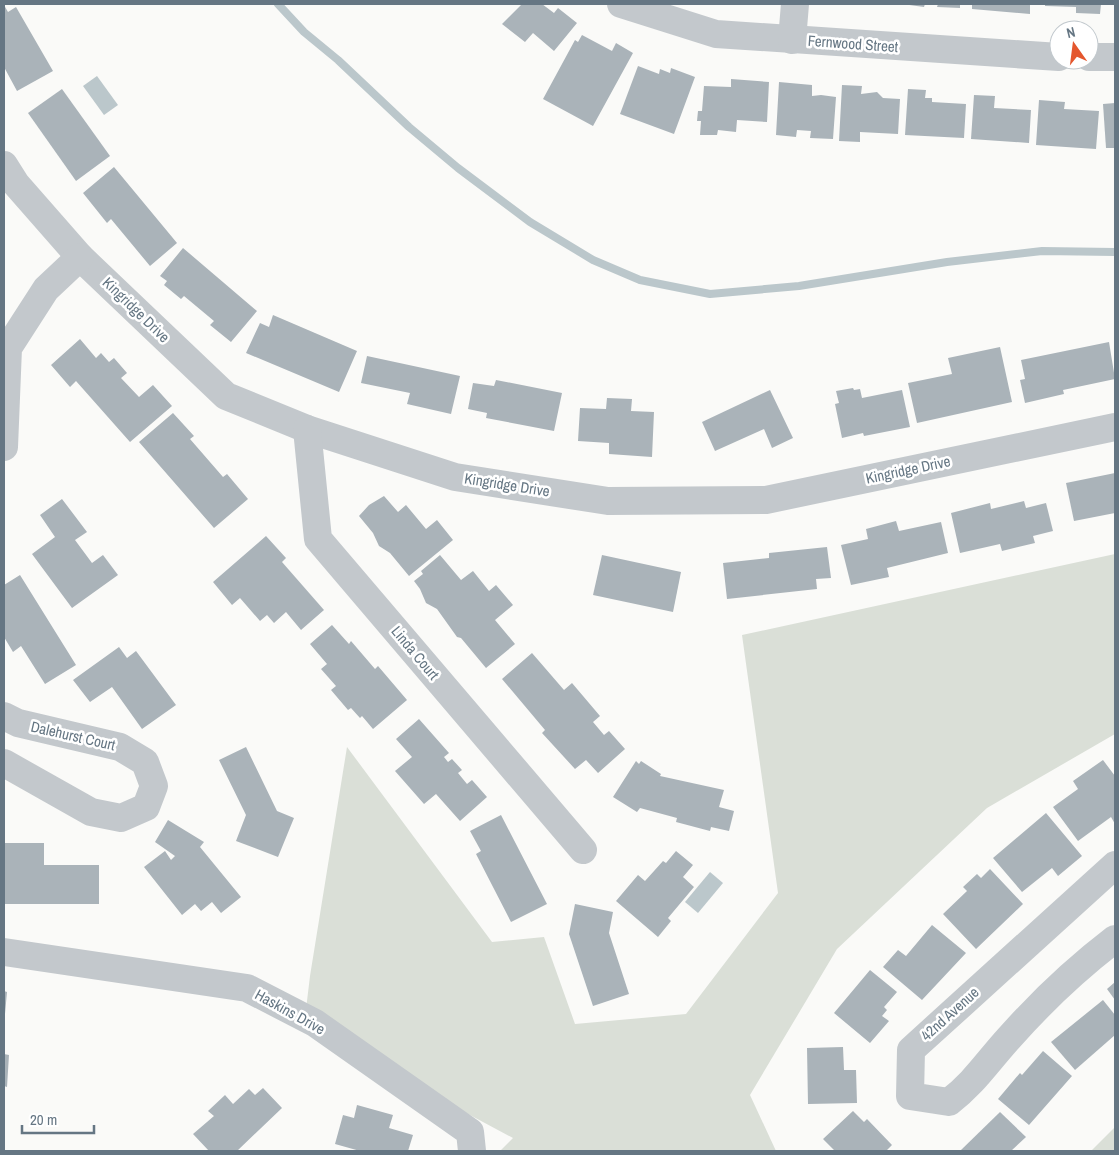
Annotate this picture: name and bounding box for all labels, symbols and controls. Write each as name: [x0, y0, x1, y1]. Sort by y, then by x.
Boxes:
north arrow: [1049, 20, 1099, 70]
text: N: [1065, 23, 1077, 42]
street label: Fernwood Street: [807, 30, 899, 57]
street label: Kingridge Drive: [98, 272, 175, 347]
street label: Kingridge Drive: [864, 450, 952, 489]
street label: Kingridge Drive: [463, 467, 551, 502]
street label: Linda Court: [387, 621, 444, 684]
street label: Dalehurst Court: [29, 716, 118, 756]
street label: 42nd Avenue: [916, 982, 983, 1045]
street label: Haskins Drive: [251, 984, 329, 1040]
scale bar: [22, 1102, 95, 1134]
text: 20 m: [30, 1109, 57, 1130]

